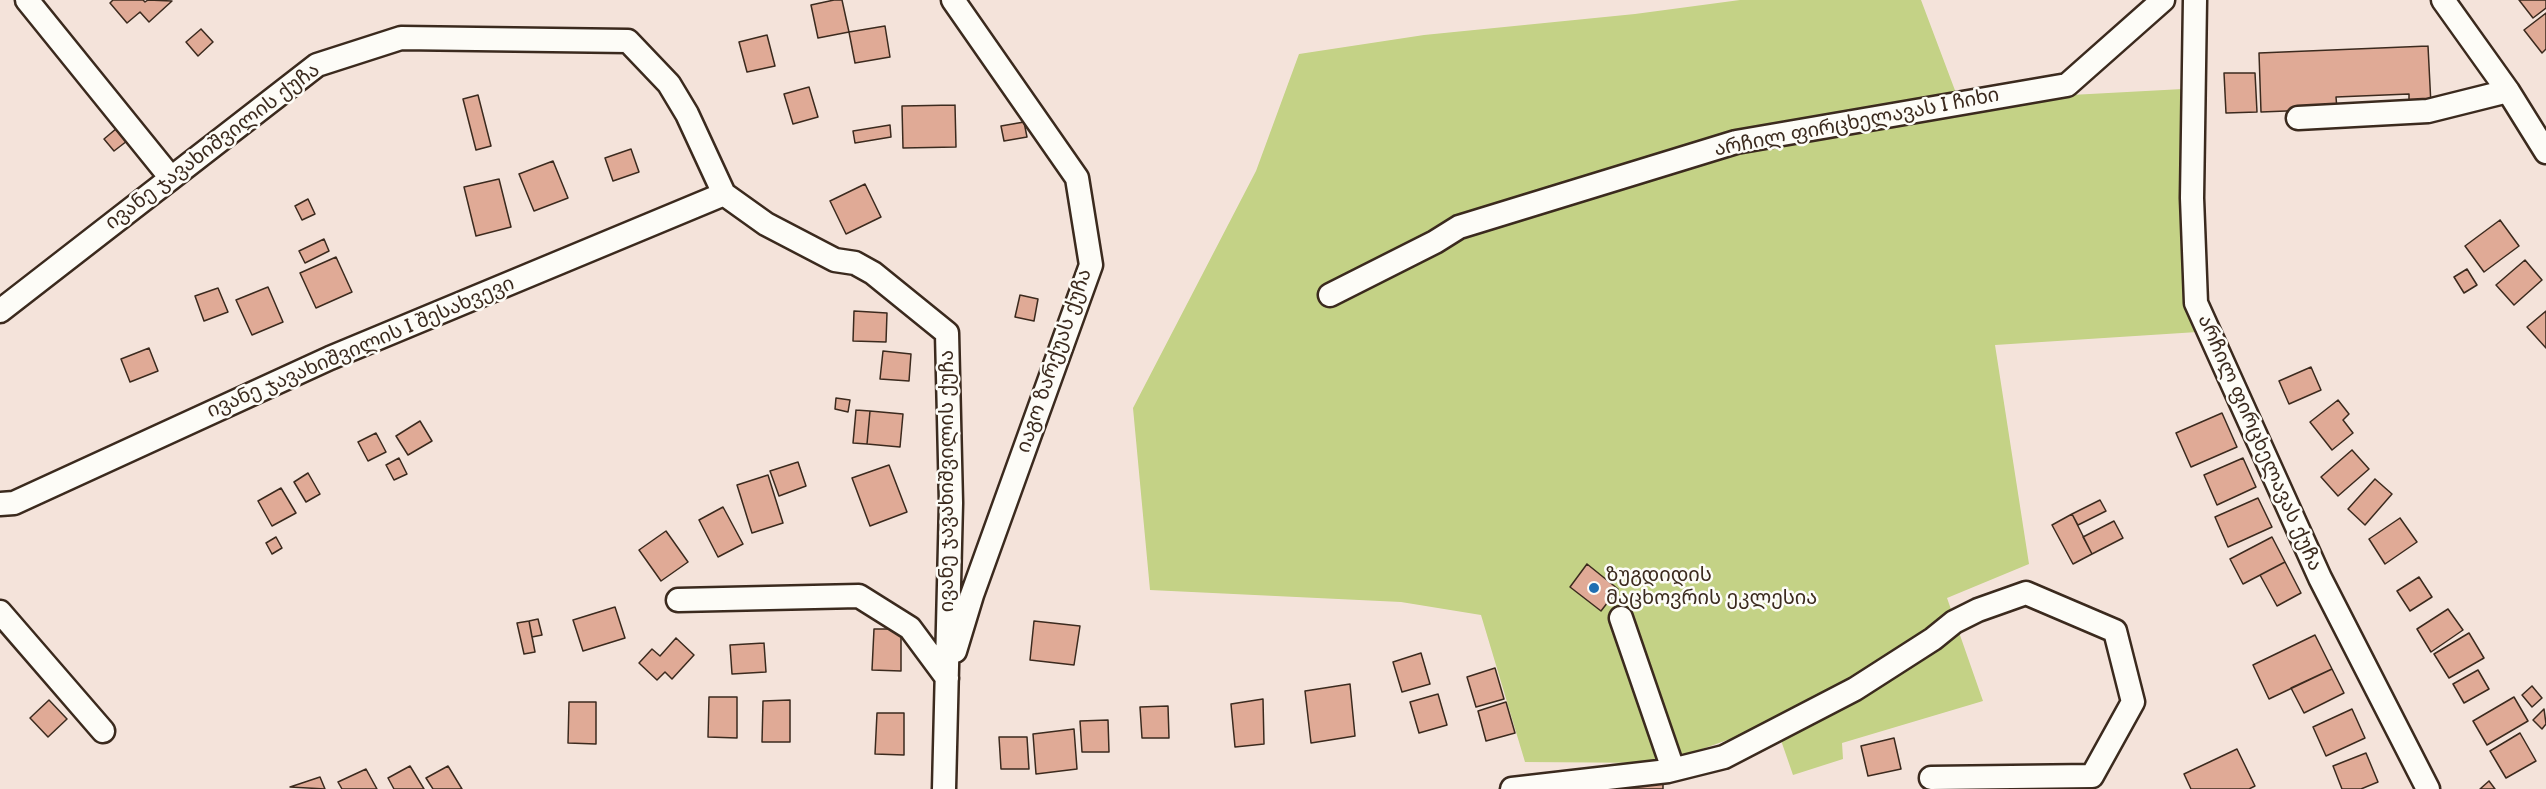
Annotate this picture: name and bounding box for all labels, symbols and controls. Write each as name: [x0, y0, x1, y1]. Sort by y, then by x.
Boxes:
street label: ივანე ჯავახიშვილის ქუჩა: [101, 58, 325, 236]
street label: არჩილ ფირცხელავას I ჩიხი: [1713, 84, 2001, 162]
street label: იაგო ზარქუას ქუჩა: [1012, 266, 1098, 456]
street label: ივანე ჯავახიშვილის I შესახვევი: [204, 272, 518, 424]
street label: არჩილ ფირცხელავას ქუჩა: [2192, 311, 2326, 575]
street label: ივანე ჯავახიშვილის ქუჩა: [936, 350, 960, 612]
place label: ზუგდიდის მაცხოვრის ეკლესია: [1606, 564, 1817, 611]
marker: ზუგდიდის მაცხოვრის ეკლესია: [1587, 581, 1601, 595]

